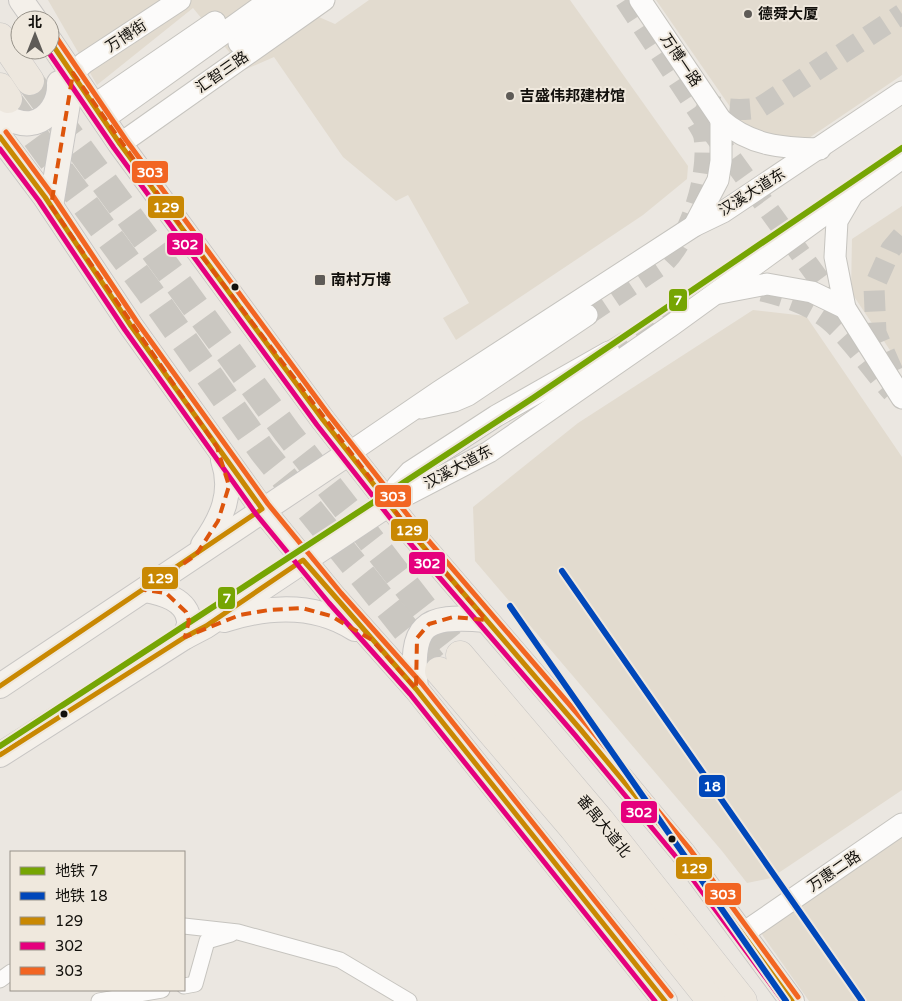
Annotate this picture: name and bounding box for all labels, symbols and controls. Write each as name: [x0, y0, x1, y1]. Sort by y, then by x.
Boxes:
place label: 德舜大厦: [758, 5, 818, 23]
marker: 德舜大厦: [742, 8, 754, 20]
north arrow: [10, 10, 60, 60]
text: 北: [28, 14, 42, 31]
street label: 万博街: [102, 16, 150, 56]
street label: 万博一路: [657, 30, 705, 90]
street label: 汇智三路: [192, 47, 252, 97]
place label: 吉盛伟邦建材馆: [520, 87, 625, 105]
marker: 吉盛伟邦建材馆: [504, 90, 516, 102]
line badge: 303: [131, 160, 169, 184]
text: 303: [137, 164, 163, 181]
street label: 汉溪大道东: [715, 164, 789, 220]
line badge: 129: [147, 195, 185, 219]
text: 129: [153, 199, 179, 216]
line badge: 302: [166, 232, 204, 256]
text: 302: [172, 236, 198, 253]
place label: 南村万博: [331, 271, 391, 289]
marker: 南村万博: [313, 273, 327, 287]
unlabelled marker: [230, 282, 240, 292]
line badge: 7: [668, 288, 688, 312]
text: 7: [674, 292, 683, 309]
street label: 汉溪大道东: [421, 441, 495, 493]
line badge: 303: [374, 484, 412, 508]
text: 303: [380, 488, 406, 505]
line badge: 129: [390, 518, 429, 542]
text: 129: [396, 522, 422, 539]
line badge: 302: [408, 551, 446, 575]
text: 302: [414, 555, 440, 572]
line badge: 129: [141, 566, 179, 590]
text: 129: [147, 570, 173, 587]
line badge: 7: [217, 586, 236, 610]
text: 7: [223, 590, 232, 607]
unlabelled marker: [59, 709, 69, 719]
line badge: 18: [698, 774, 726, 798]
text: 18: [703, 778, 721, 795]
street label: 番禺大道北: [573, 791, 635, 861]
line badge: 302: [620, 800, 658, 824]
text: 302: [626, 804, 652, 821]
unlabelled marker: [667, 834, 677, 844]
street label: 万惠二路: [804, 847, 864, 895]
legend: [10, 851, 185, 991]
line badge: 129: [675, 856, 713, 880]
text: 129: [681, 860, 707, 877]
text: 地铁 7: [55, 862, 98, 880]
line badge: 303: [704, 882, 742, 906]
text: 303: [710, 886, 736, 903]
text: 地铁 18: [55, 887, 108, 905]
text: 129: [55, 912, 83, 930]
text: 302: [55, 937, 83, 955]
text: 303: [55, 962, 83, 980]

